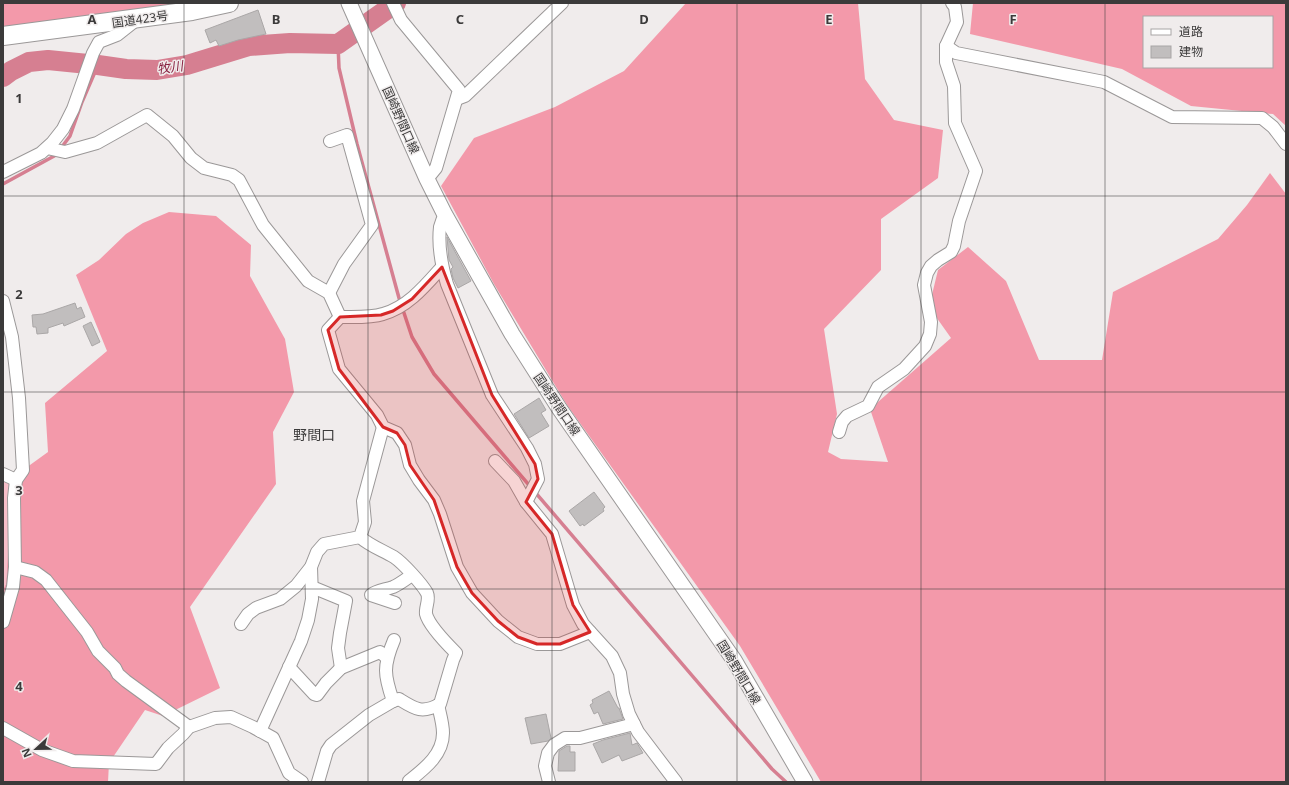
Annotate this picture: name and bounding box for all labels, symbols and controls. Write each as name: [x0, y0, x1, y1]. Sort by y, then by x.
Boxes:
street label: 国道423号: [111, 7, 169, 31]
text: A: [88, 10, 97, 28]
text: B: [272, 10, 280, 28]
text: C: [456, 10, 464, 28]
text: D: [639, 10, 649, 28]
text: E: [825, 10, 833, 28]
text: F: [1009, 10, 1017, 28]
legend: [1143, 16, 1273, 68]
text: 道路: [1179, 23, 1203, 40]
text: 建物: [1179, 43, 1203, 60]
water label: 牧川: [156, 56, 186, 78]
street label: 国崎野間口線: [379, 84, 423, 156]
text: 1: [15, 89, 23, 107]
text: 2: [15, 285, 23, 303]
street label: 国崎野間口線: [530, 369, 584, 439]
district label: 野間口: [293, 425, 335, 444]
text: 3: [15, 481, 23, 499]
street label: 国崎野間口線: [713, 637, 765, 707]
text: 4: [15, 677, 23, 695]
north arrow: [16, 729, 56, 769]
text: N: [18, 746, 35, 760]

